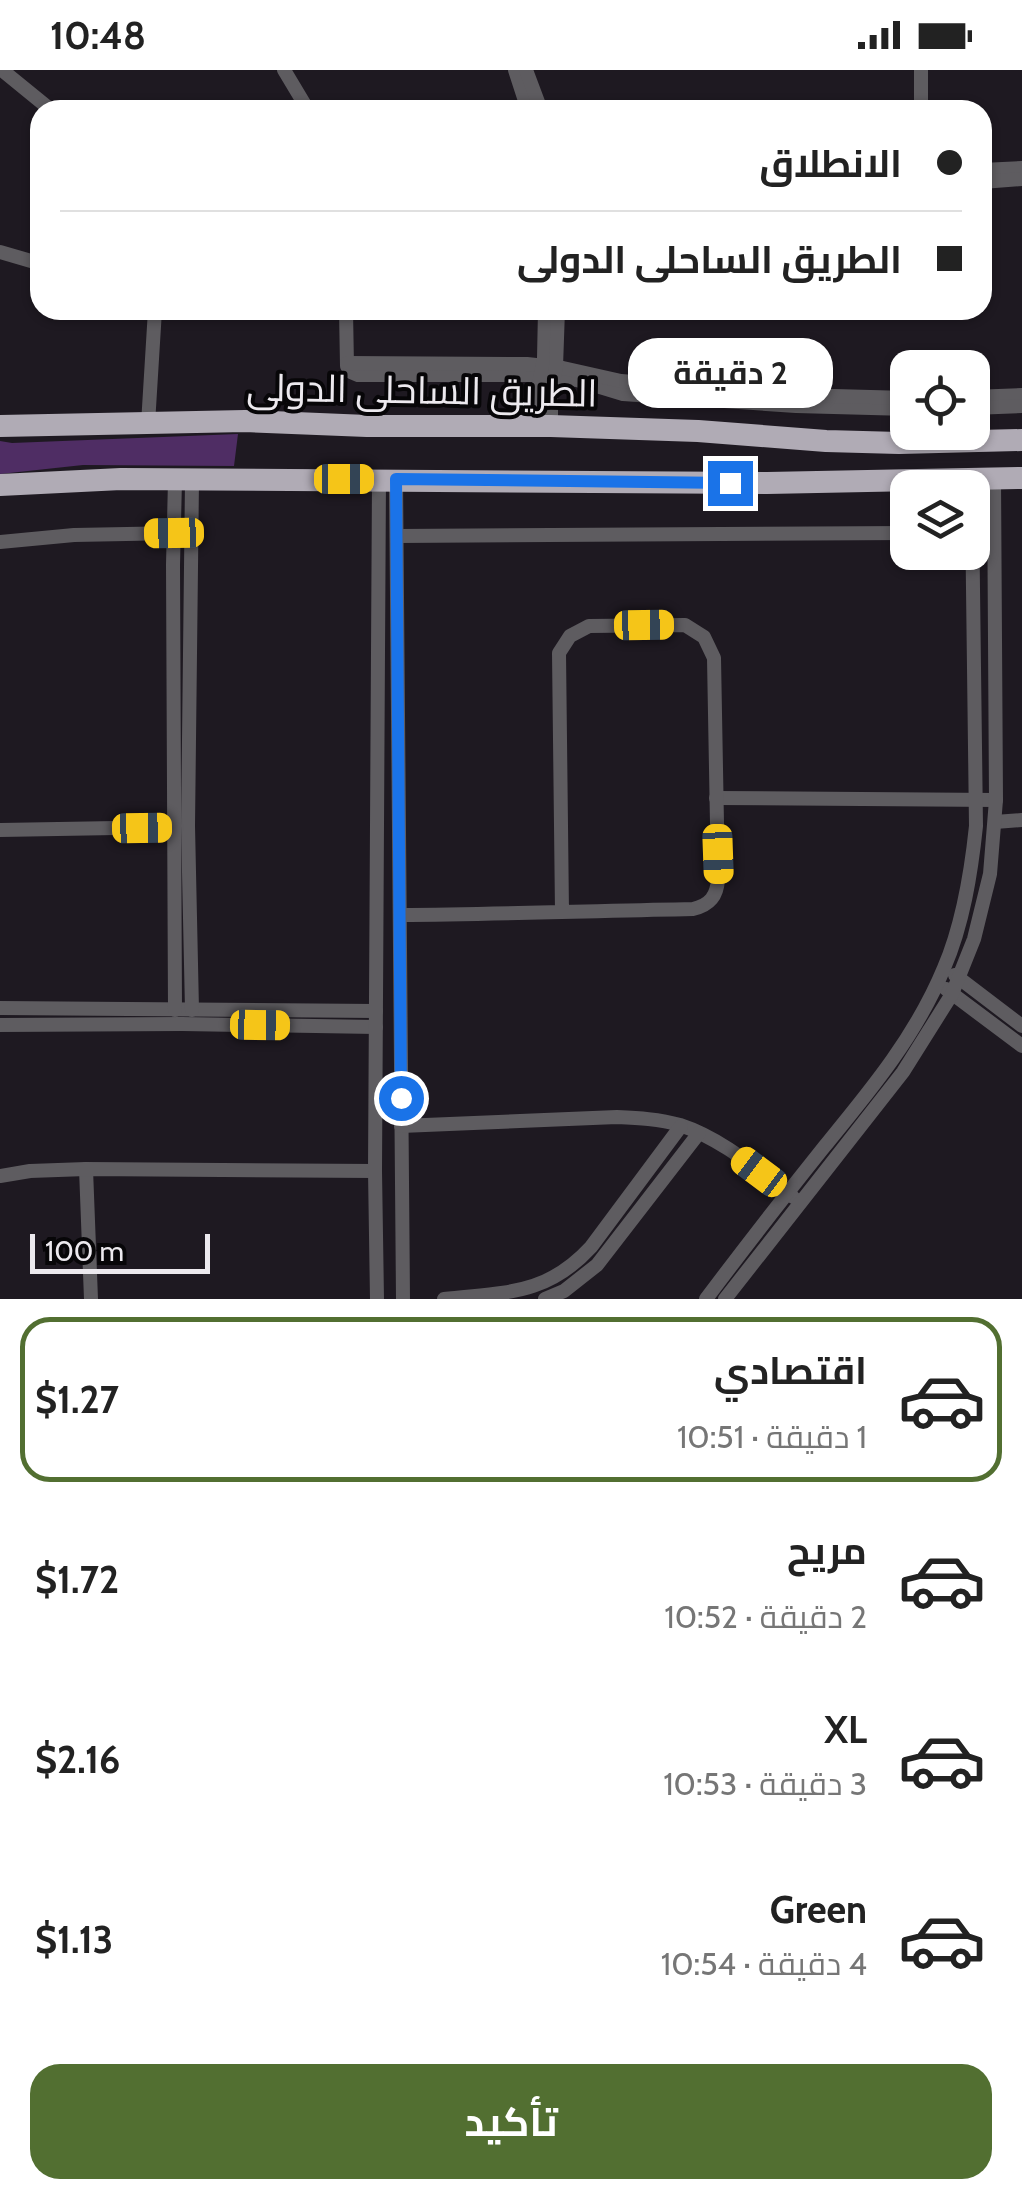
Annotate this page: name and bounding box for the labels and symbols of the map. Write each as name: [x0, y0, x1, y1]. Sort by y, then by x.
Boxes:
callout: 2 دقيقة: [628, 338, 832, 408]
street label: الطريق الساحلى الدولى: [246, 363, 598, 417]
route end: [708, 461, 753, 506]
car: [314, 464, 374, 494]
car: [144, 517, 204, 549]
car: [614, 609, 674, 641]
car: [112, 812, 172, 844]
car: [702, 823, 734, 885]
car: [230, 1009, 290, 1041]
route start: [379, 1076, 424, 1121]
car: [726, 1142, 792, 1202]
scale bar: [30, 1229, 210, 1274]

